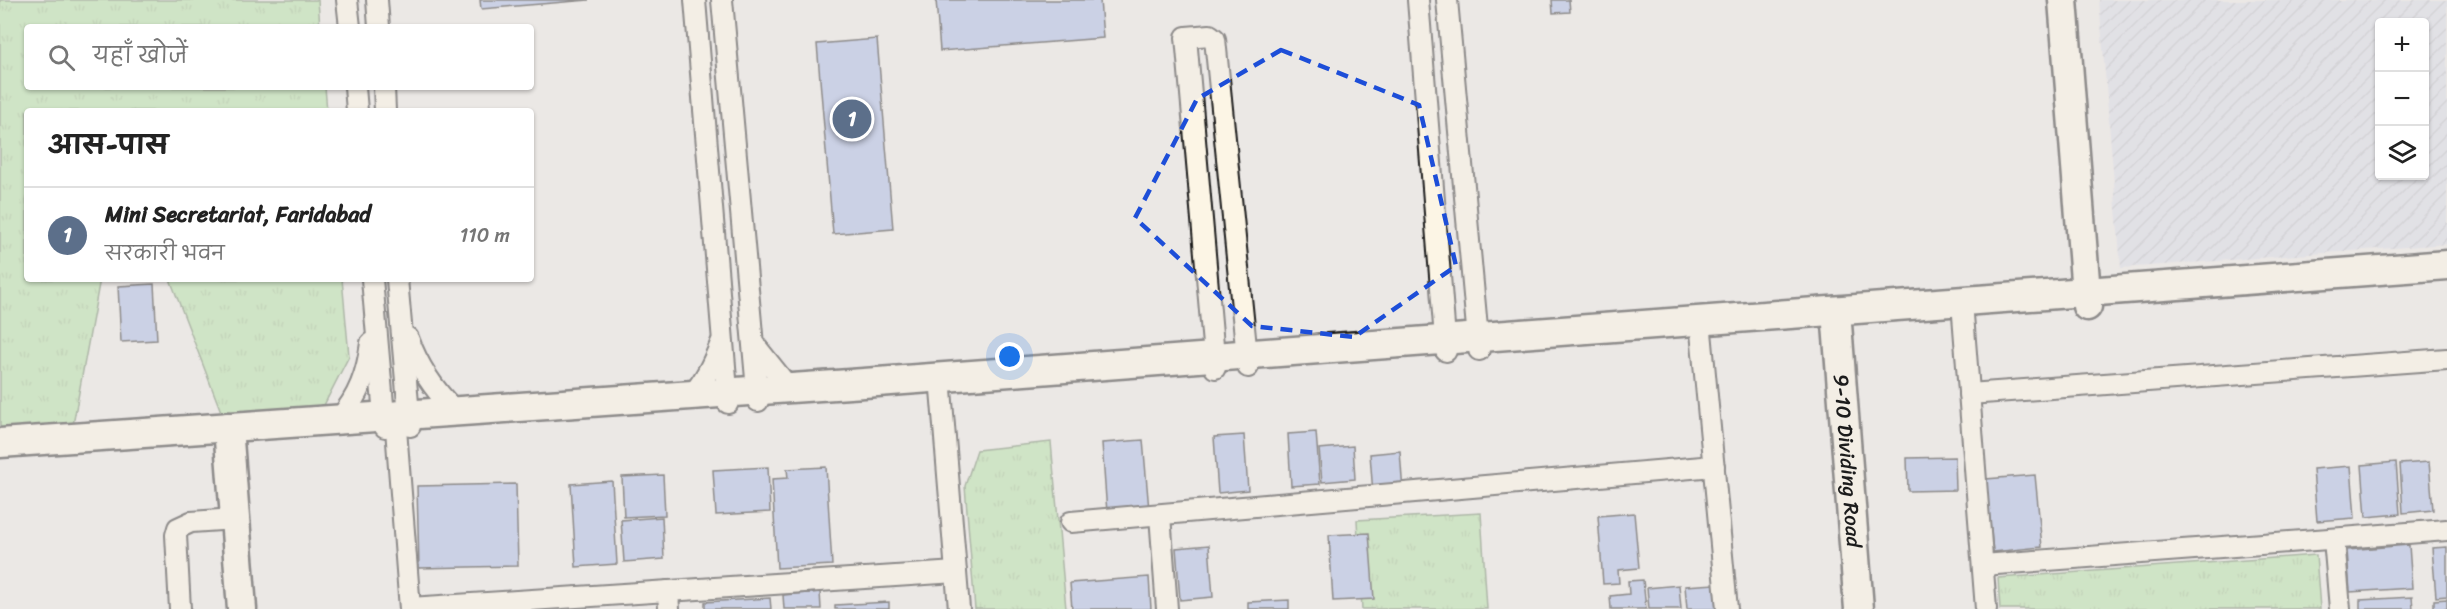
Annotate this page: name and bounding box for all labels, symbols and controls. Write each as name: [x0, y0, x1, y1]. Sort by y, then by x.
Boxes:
map controls: [2375, 18, 2429, 180]
button: +: [2375, 18, 2429, 72]
search box: [24, 24, 534, 90]
text: यहाँ खोजें: [93, 36, 188, 75]
icon: search: [45, 41, 78, 74]
button: −: [2375, 72, 2429, 126]
pin: 1: [832, 96, 872, 142]
text: आस-पास: [48, 122, 168, 168]
button: layers: [2375, 126, 2429, 180]
text: Mini Secretariat, Faridabad: [105, 195, 371, 234]
text: 1: [63, 218, 72, 253]
text: 110 m: [460, 218, 510, 253]
text: सरकारी भवन: [105, 236, 225, 271]
your location: [995, 342, 1024, 371]
street label: 9-10 Dividing Road: [1822, 372, 1873, 551]

